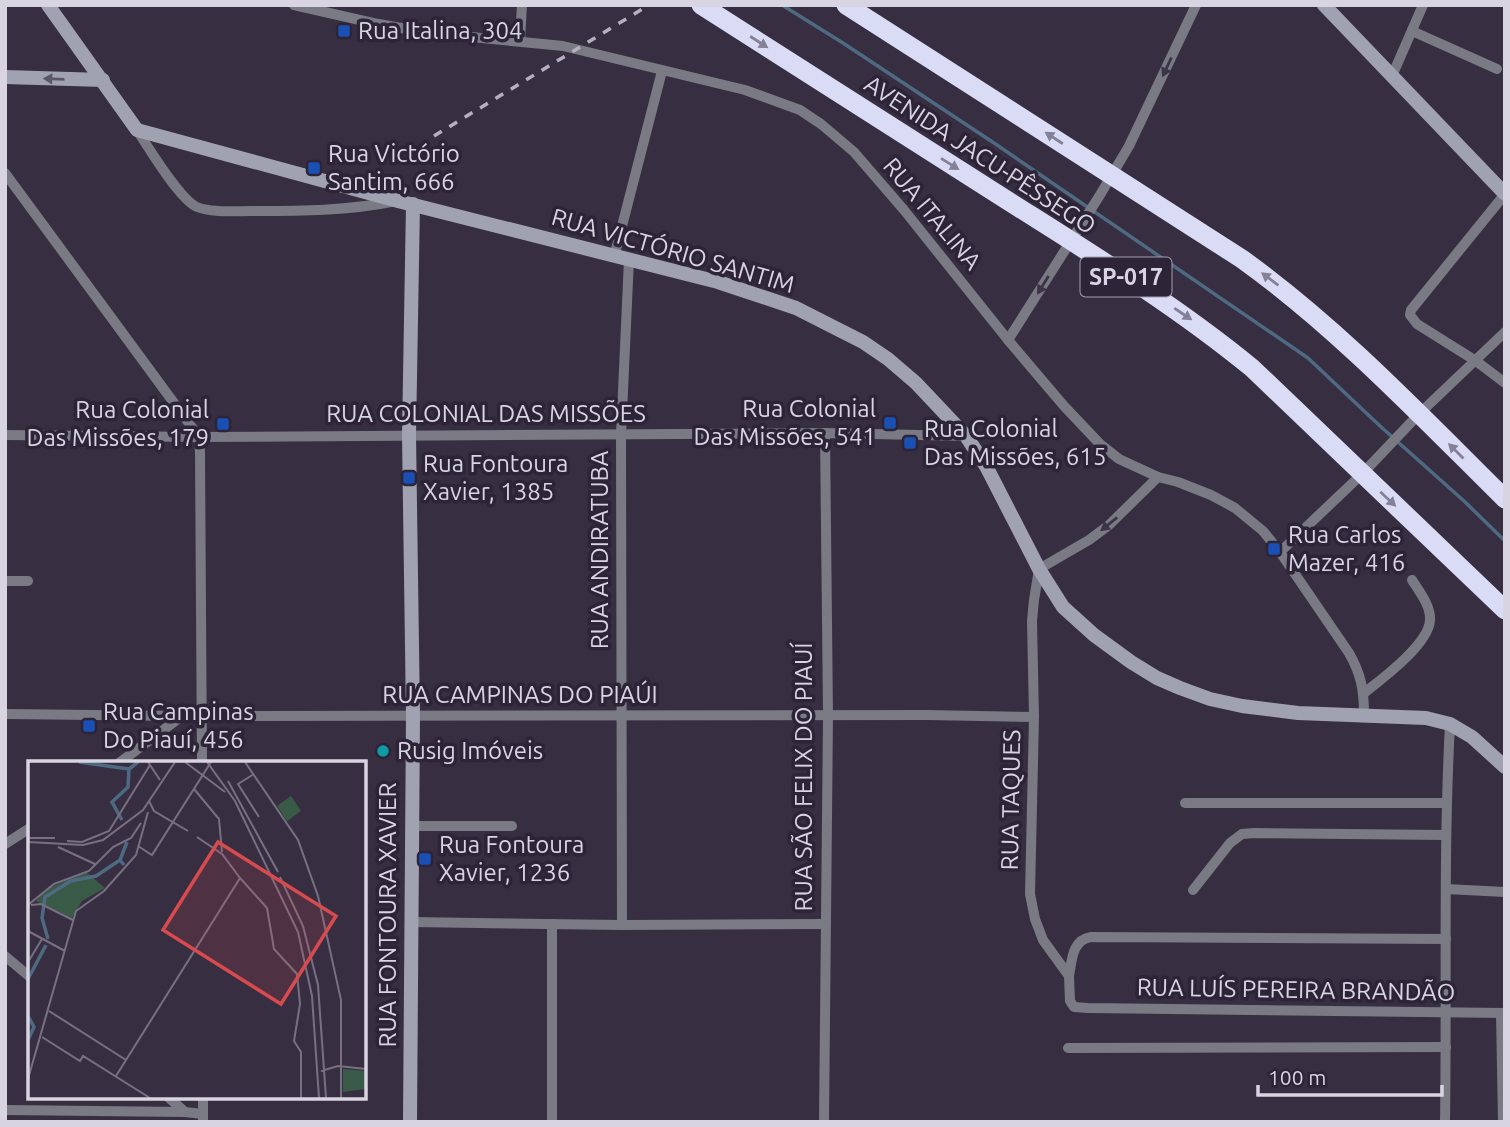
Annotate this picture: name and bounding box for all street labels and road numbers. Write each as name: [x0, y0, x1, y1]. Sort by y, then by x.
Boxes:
street label: AVENIDA JACU-PÊSSEGO: [860, 69, 1101, 239]
street label: RUA ITALINA: [878, 152, 987, 275]
street label: RUA VICTÓRIO SANTIM: [549, 202, 798, 298]
road number: SP-017: [1080, 258, 1172, 296]
street label: RUA COLONIAL DAS MISSÕES: [326, 399, 646, 427]
street label: RUA ANDIRATUBA: [586, 450, 613, 649]
street label: RUA SÃO FELIX DO PIAUÍ: [789, 642, 817, 911]
street label: RUA CAMPINAS DO PIAÚI: [382, 680, 658, 708]
street label: RUA TAQUES: [996, 729, 1025, 871]
street label: RUA FONTOURA XAVIER: [374, 782, 401, 1048]
street label: RUA LUÍS PEREIRA BRANDÃO: [1137, 972, 1455, 1006]

